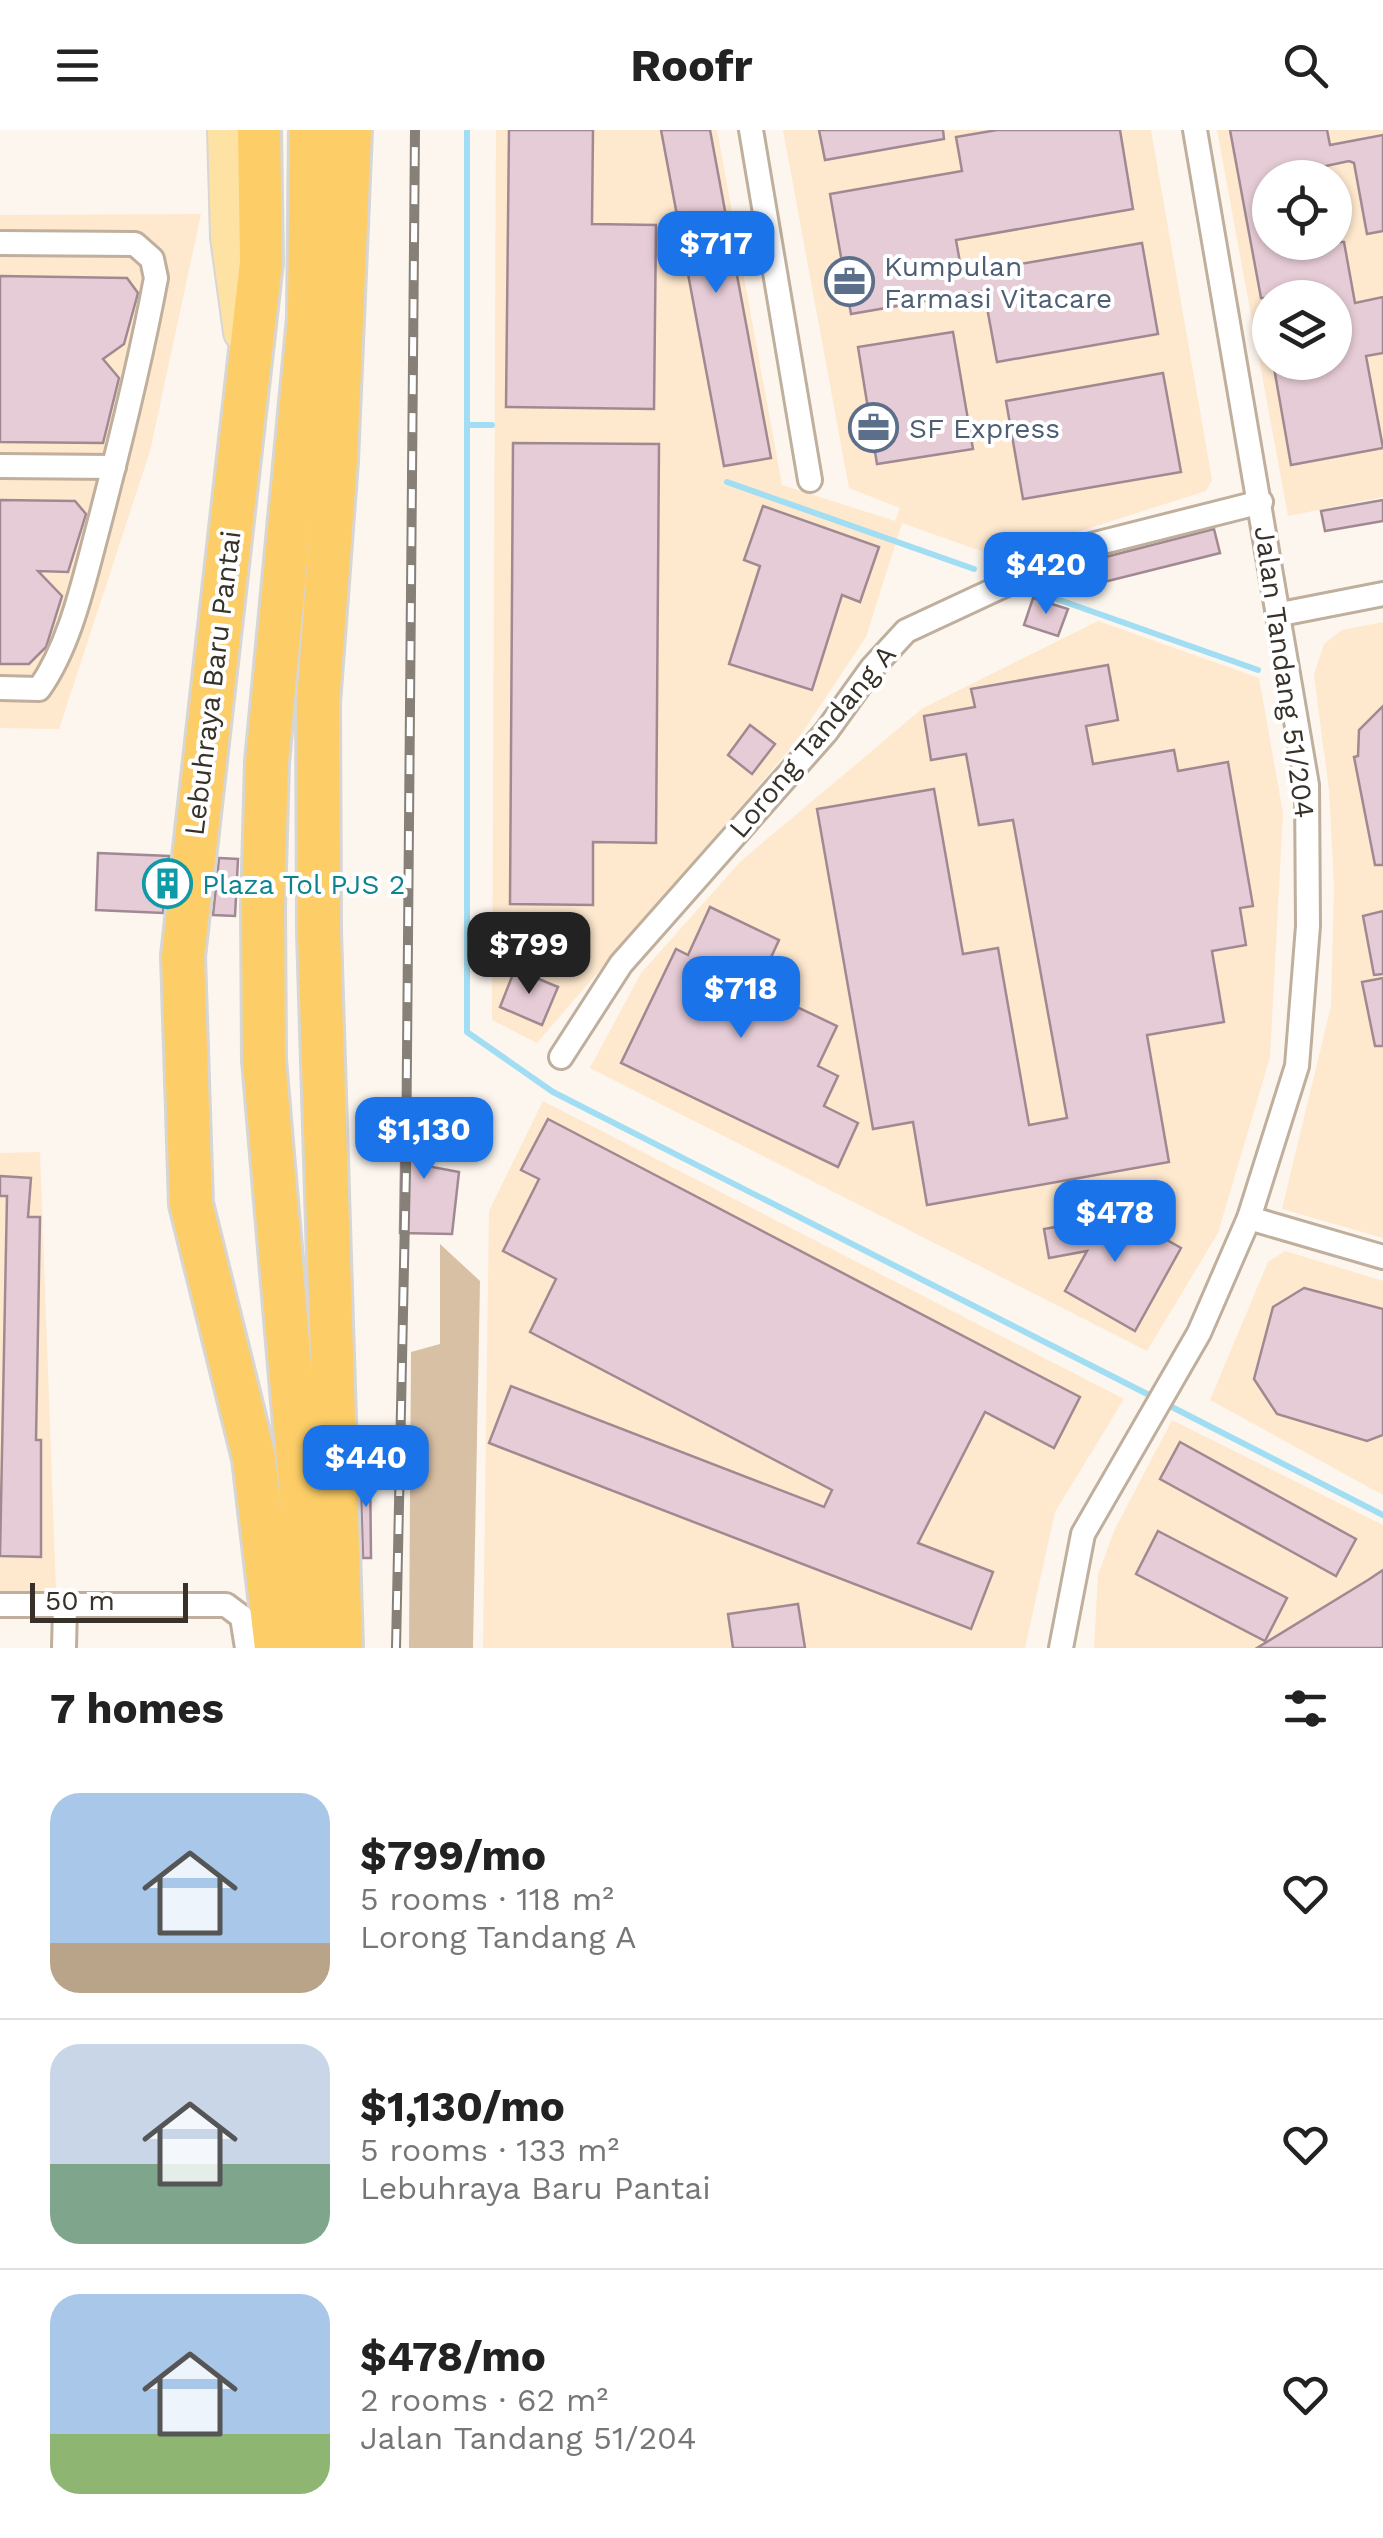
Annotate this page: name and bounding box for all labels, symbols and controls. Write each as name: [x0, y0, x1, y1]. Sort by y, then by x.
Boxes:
icon: menu: [50, 38, 105, 93]
icon: search: [1278, 38, 1333, 93]
text: Roofr: [630, 39, 753, 92]
map controls: [1252, 160, 1352, 380]
button: locate: [1252, 160, 1352, 260]
pin: $717: [657, 211, 775, 296]
text: $717: [679, 224, 753, 262]
place label: Kumpulan Farmasi Vitacare: [884, 250, 1112, 315]
office icon: Kumpulan Farmasi Vitacare: [823, 256, 875, 308]
button: layers: [1252, 280, 1352, 380]
office icon: SF Express: [848, 402, 900, 454]
place label: SF Express: [909, 412, 1060, 445]
street label: Jalan Tandang 51/204: [1248, 524, 1321, 820]
street label: Lebuhraya Baru Pantai: [177, 529, 248, 837]
pin: $420: [987, 532, 1105, 617]
text: $420: [1006, 545, 1086, 583]
street label: Lorong Tandang A: [722, 638, 903, 845]
building icon: Plaza Tol PJS 2: [141, 858, 193, 910]
place label: Plaza Tol PJS 2: [202, 868, 405, 901]
pin: $799: [470, 912, 588, 997]
text: $799: [489, 925, 569, 963]
pin: $718: [682, 956, 800, 1041]
text: $718: [704, 969, 778, 1007]
pin: $1,130: [343, 1097, 505, 1182]
text: $1,130: [377, 1110, 471, 1148]
pin: $478: [1056, 1180, 1174, 1265]
text: $478: [1076, 1193, 1154, 1231]
pin: $440: [307, 1425, 425, 1510]
text: $440: [325, 1438, 407, 1476]
scale bar: [30, 1578, 188, 1622]
text: 50 m: [45, 1584, 115, 1617]
icon: filters: [1278, 1681, 1333, 1736]
text: 7 homes: [50, 1684, 224, 1733]
text: $799/mo: [360, 1831, 546, 1880]
icon: home: [130, 1833, 250, 1953]
icon: heart: [1278, 1866, 1333, 1921]
text: 5 rooms · 118 m²: [360, 1880, 614, 1918]
text: Lorong Tandang A: [360, 1918, 636, 1956]
text: $1,130/mo: [360, 2082, 565, 2131]
icon: home: [130, 2084, 250, 2204]
icon: heart: [1278, 2117, 1333, 2172]
text: 5 rooms · 133 m²: [360, 2131, 619, 2169]
text: Lebuhraya Baru Pantai: [360, 2169, 711, 2207]
text: $478/mo: [360, 2332, 546, 2381]
icon: home: [130, 2334, 250, 2454]
icon: heart: [1278, 2367, 1333, 2422]
text: 2 rooms · 62 m²: [360, 2381, 608, 2419]
text: Jalan Tandang 51/204: [360, 2419, 697, 2457]

